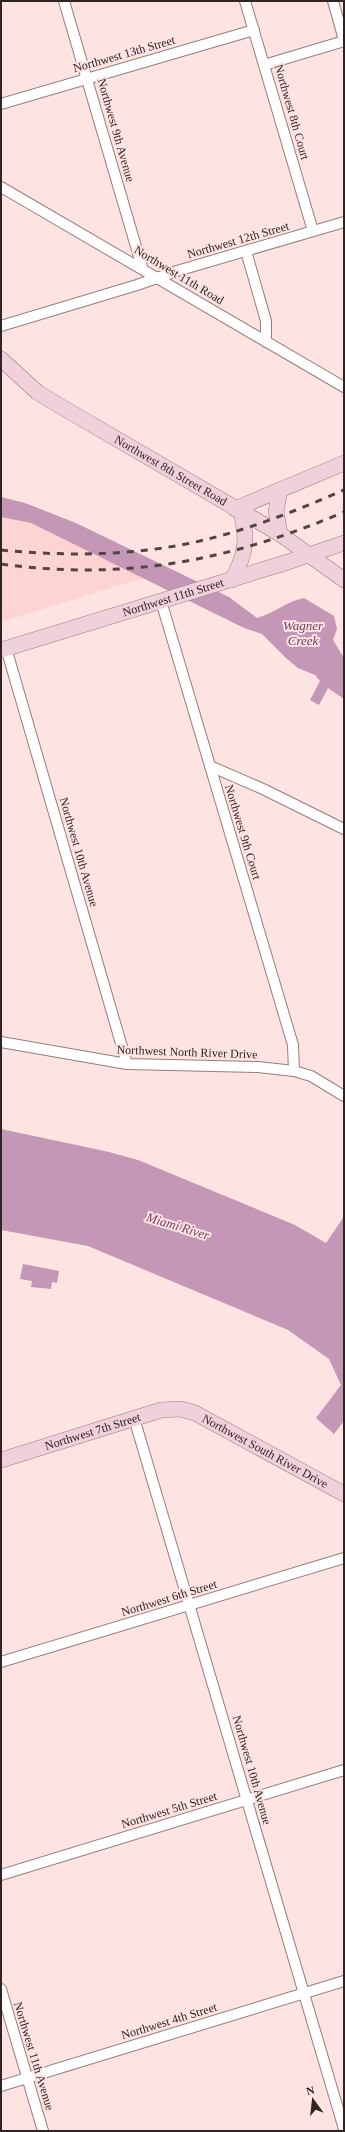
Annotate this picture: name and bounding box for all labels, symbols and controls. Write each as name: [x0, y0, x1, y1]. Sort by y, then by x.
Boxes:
street label: Northwest 13th Street: [71, 33, 177, 75]
street label: Northwest 8th Court: [272, 63, 313, 162]
street label: Northwest 9th Avenue: [95, 77, 137, 183]
street label: Northwest 12th Street: [185, 219, 291, 261]
street label: Northwest 11th Road: [132, 243, 226, 307]
street label: Northwest 8th Street Road: [112, 432, 230, 509]
street label: Northwest 11th Street: [121, 575, 226, 619]
water label: Wagner Creek: [283, 618, 324, 648]
street label: Northwest 9th Court: [222, 783, 264, 882]
street label: Northwest 10th Avenue: [57, 796, 101, 908]
street label: Northwest North River Drive: [116, 1043, 258, 1061]
water label: Miami River: [144, 1209, 212, 1243]
street label: Northwest 7th Street: [43, 1410, 143, 1453]
street label: Northwest South River Drive: [200, 1411, 330, 1491]
street label: Northwest 6th Street: [119, 1577, 219, 1619]
street label: Northwest 10th Avenue: [230, 1714, 274, 1826]
street label: Northwest 5th Street: [119, 1789, 219, 1831]
street label: Northwest 11th Avenue: [11, 2000, 57, 2112]
street label: Northwest 4th Street: [119, 2000, 219, 2042]
north arrow: [293, 2080, 333, 2120]
text: N: [305, 2084, 316, 2097]

